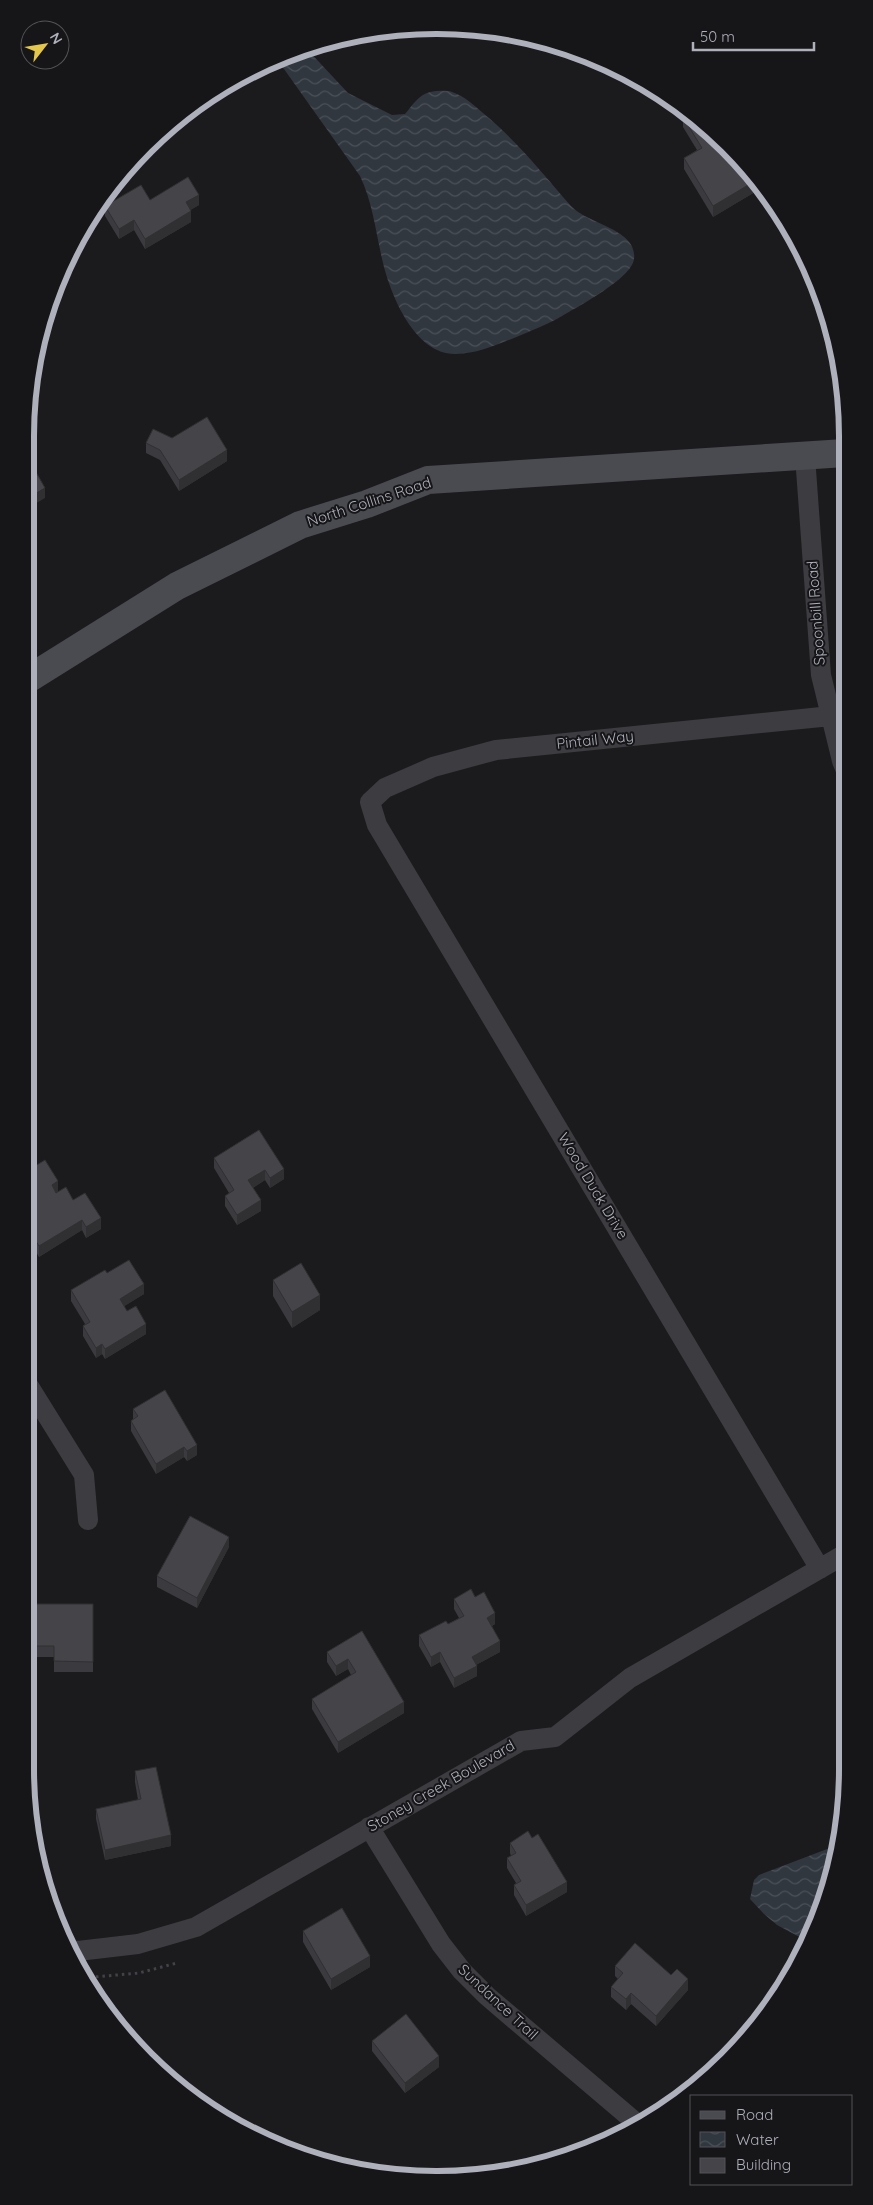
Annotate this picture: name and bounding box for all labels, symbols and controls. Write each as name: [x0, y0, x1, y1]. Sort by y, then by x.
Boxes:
north arrow: [20, 20, 70, 70]
scale bar: [693, 20, 814, 52]
text: 50 m: [700, 27, 735, 46]
text: N: [46, 29, 67, 47]
street label: North Collins Road: [304, 472, 433, 531]
street label: Spoonbill Road: [802, 560, 829, 666]
street label: Pintail Way: [555, 726, 635, 753]
street label: Wood Duck Drive: [554, 1129, 633, 1242]
street label: Stoney Creek Boulevard: [364, 1736, 518, 1836]
street label: Sundance Trail: [454, 1960, 542, 2043]
legend: [690, 2095, 853, 2185]
text: Road: [736, 2105, 773, 2124]
text: Water: [736, 2130, 779, 2149]
text: Building: [736, 2155, 791, 2174]

